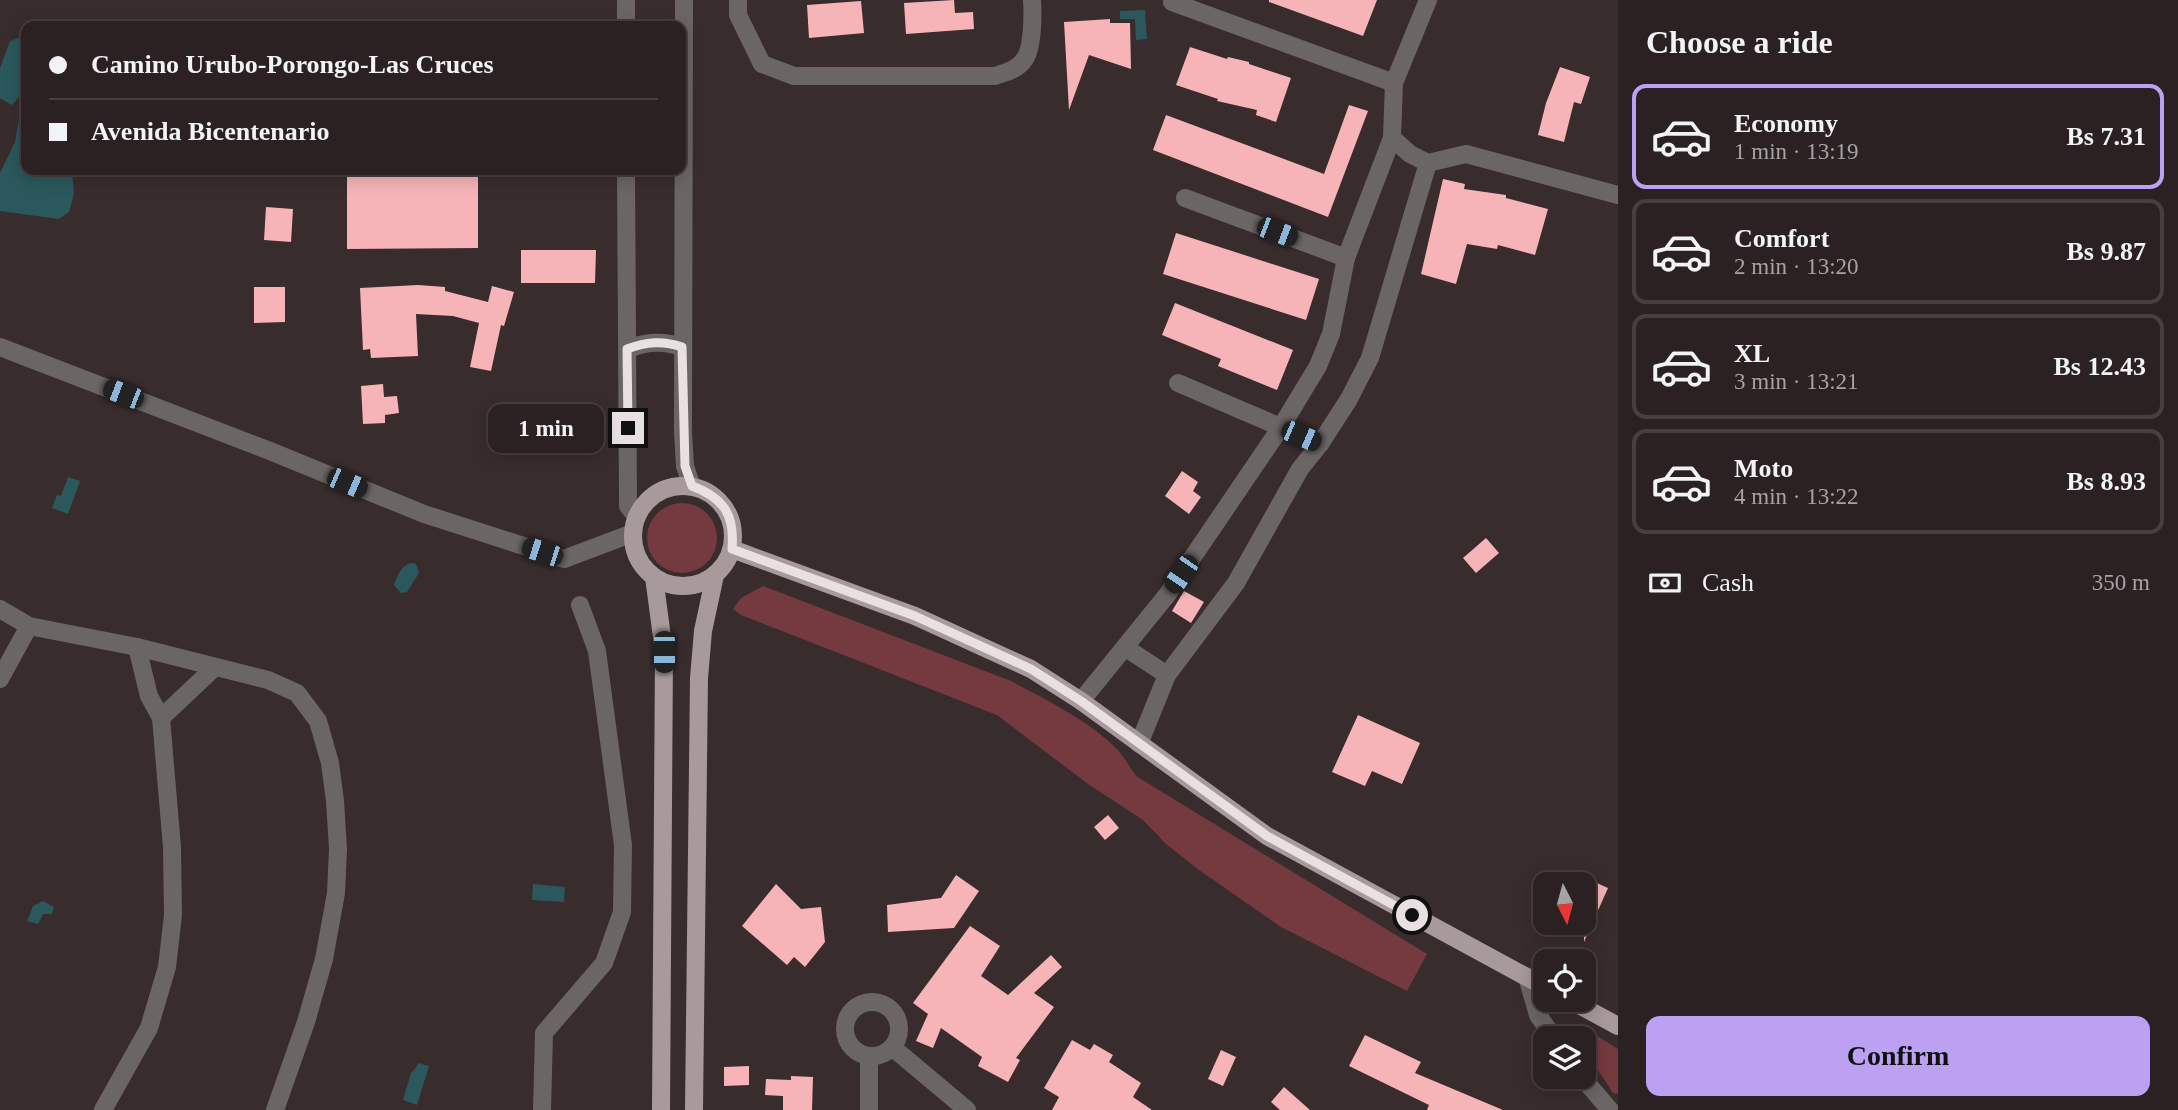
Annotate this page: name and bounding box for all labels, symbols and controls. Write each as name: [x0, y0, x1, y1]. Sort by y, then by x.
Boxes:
text: Choose a ride: [1646, 24, 1833, 60]
text: Camino Urubo-Porongo-Las Cruces: [91, 50, 494, 79]
icon: car: [1650, 105, 1713, 168]
text: Economy: [1734, 109, 1838, 138]
text: Avenida Bicentenario: [91, 117, 330, 146]
text: Bs 7.31: [2067, 122, 2146, 151]
text: 1 min · 13:19: [1734, 139, 1859, 164]
car: [1254, 215, 1301, 249]
icon: car: [1650, 220, 1713, 283]
text: Comfort: [1734, 224, 1829, 253]
text: Bs 9.87: [2067, 237, 2146, 266]
text: 2 min · 13:20: [1734, 254, 1859, 279]
icon: car: [1650, 335, 1713, 398]
text: XL: [1734, 339, 1770, 368]
text: Bs 12.43: [2054, 352, 2146, 381]
text: 3 min · 13:21: [1734, 369, 1859, 394]
car: [100, 377, 147, 411]
callout: 1 min: [488, 404, 604, 452]
route end: [612, 412, 644, 444]
text: 1 min: [518, 416, 574, 441]
car: [1278, 418, 1325, 454]
icon: car: [1650, 450, 1713, 513]
text: Moto: [1734, 454, 1793, 483]
car: [324, 465, 371, 501]
text: Bs 8.93: [2067, 467, 2146, 496]
text: 4 min · 13:22: [1734, 484, 1859, 509]
car: [519, 536, 566, 568]
car: [1161, 551, 1202, 597]
icon: cash: [1646, 564, 1684, 602]
text: Cash: [1702, 568, 1754, 597]
text: 350 m: [2092, 570, 2150, 595]
car: [654, 631, 675, 673]
north arrow: [1533, 872, 1596, 934]
map controls: [1533, 872, 1596, 1089]
route start: [1396, 899, 1428, 931]
button: locate: [1533, 949, 1596, 1012]
button: Confirm: [1646, 1016, 2150, 1096]
button: layers: [1533, 1026, 1596, 1089]

